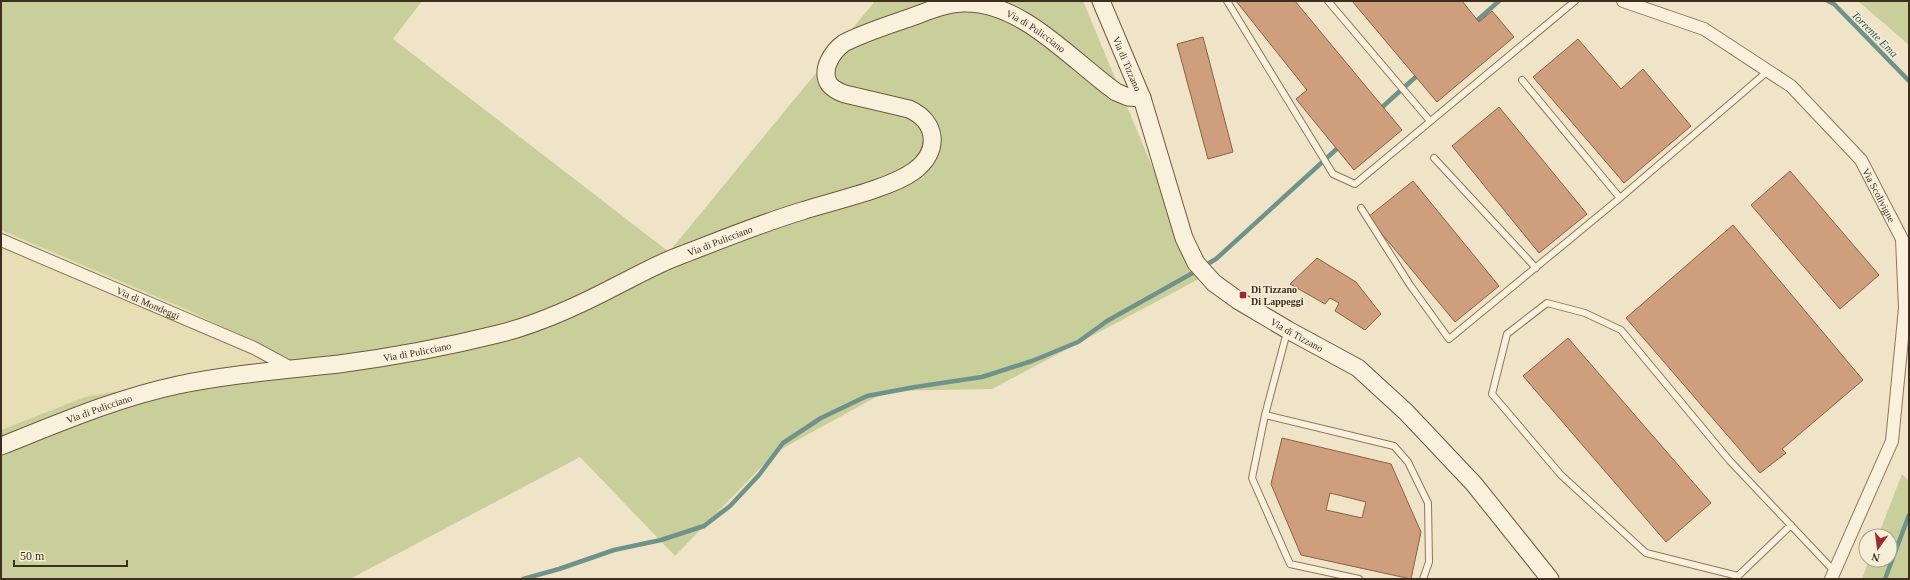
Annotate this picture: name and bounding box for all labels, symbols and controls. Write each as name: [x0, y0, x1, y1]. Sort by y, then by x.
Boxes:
street label: Via di Pulicciano: [1004, 8, 1068, 55]
water label: Torrente Ema: [1850, 9, 1901, 60]
street label: Via di Tizzano: [1111, 35, 1143, 93]
street label: Via Scolivigne: [1860, 166, 1897, 225]
street label: Via di Pulicciano: [686, 223, 754, 258]
place label: Di Tizzano Di Lappeggi: [1251, 284, 1304, 307]
street label: Via di Mondeggi: [115, 285, 181, 322]
marker: Di Tizzano Di Lappeggi: [1238, 290, 1248, 300]
street label: Via di Tizzano: [1269, 316, 1325, 354]
street label: Via di Pulicciano: [382, 340, 452, 363]
street label: Via di Pulicciano: [65, 392, 133, 426]
north arrow: [1858, 528, 1898, 568]
scale bar: [14, 542, 127, 568]
text: 50 m: [20, 549, 45, 563]
text: N: [1870, 551, 1881, 564]

